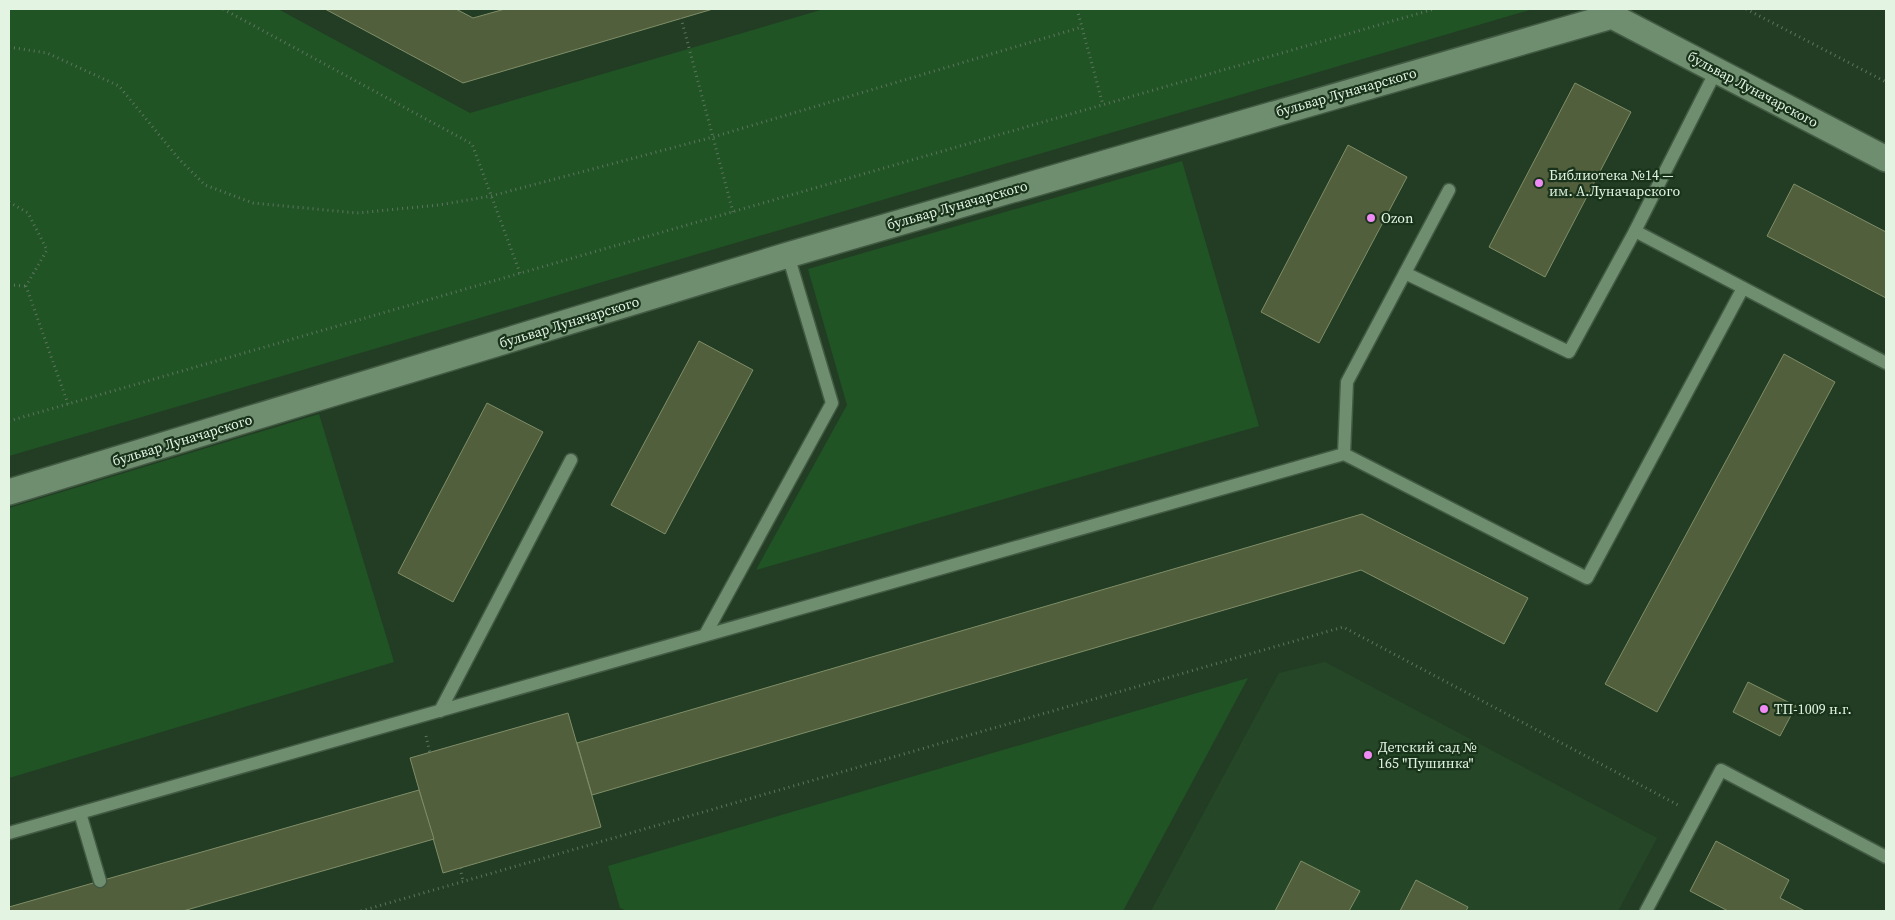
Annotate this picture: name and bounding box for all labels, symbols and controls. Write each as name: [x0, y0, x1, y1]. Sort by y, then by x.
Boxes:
street label: бульвар Луначарского: [1684, 46, 1822, 132]
street label: бульвар Луначарского: [1273, 62, 1419, 122]
place label: Библиотека №14 — им. А.Луначарского: [1549, 165, 1680, 201]
street label: бульвар Луначарского: [884, 175, 1030, 235]
marker: Библиотека №14 — им. А.Луначарского: [1533, 177, 1545, 189]
place label: Ozon: [1381, 208, 1414, 228]
marker: Ozon: [1365, 212, 1377, 224]
street label: бульвар Луначарского: [497, 291, 642, 353]
street label: бульвар Луначарского: [110, 409, 255, 471]
place label: ТП-1009 н.г.: [1774, 699, 1852, 719]
marker: ТП-1009 н.г.: [1758, 703, 1770, 715]
place label: Детский сад № 165 "Пушинка": [1378, 737, 1477, 773]
marker: Детский сад № 165 "Пушинка": [1362, 749, 1374, 761]

